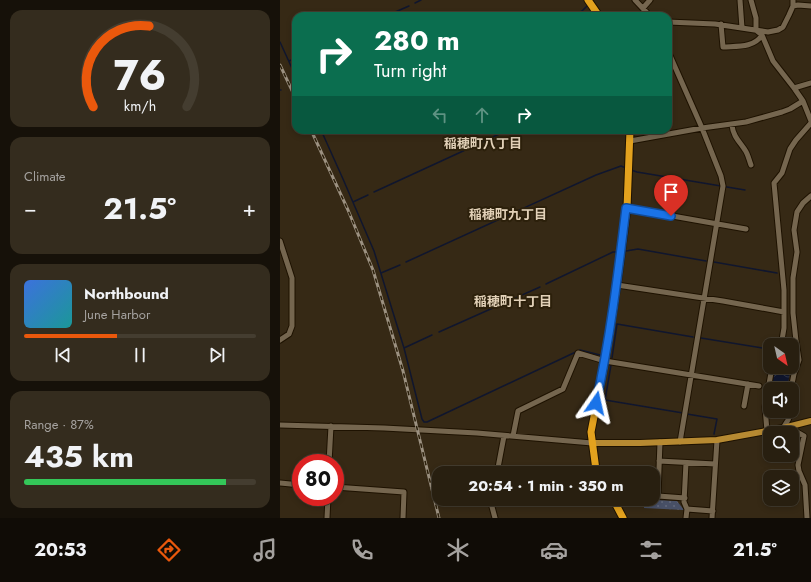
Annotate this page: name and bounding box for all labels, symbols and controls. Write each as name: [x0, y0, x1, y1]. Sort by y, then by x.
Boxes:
text: 280 m: [374, 20, 460, 61]
icon: right: [308, 28, 360, 80]
text: 76: [114, 44, 166, 105]
text: Turn right: [374, 58, 446, 84]
text: km/h: [124, 95, 156, 115]
icon: left: [429, 104, 451, 126]
icon: ahead: [471, 104, 493, 126]
icon: right: [513, 104, 535, 126]
district label: 稲穂町八丁目: [444, 134, 522, 153]
text: Climate: [24, 167, 65, 186]
pin: [654, 175, 688, 216]
icon: arrive: [660, 181, 682, 203]
text: 21.5°: [103, 187, 176, 230]
text: −: [24, 192, 37, 224]
text: +: [242, 192, 256, 224]
district label: 稲穂町九丁目: [469, 205, 547, 224]
text: Northbound: [84, 283, 169, 305]
district label: 稲穂町十丁目: [474, 292, 552, 311]
text: June Harbor: [84, 305, 150, 324]
north arrow: [763, 338, 799, 374]
map controls: [763, 338, 799, 506]
icon: previous: [52, 344, 74, 366]
icon: pause: [129, 344, 151, 366]
icon: next: [206, 344, 228, 366]
position arrow: [575, 382, 617, 424]
button: sound: [763, 382, 799, 418]
text: Range · 87%: [24, 415, 94, 434]
button: search: [763, 426, 799, 462]
text: 435 km: [24, 435, 134, 478]
speed limit sign: 80: [292, 454, 344, 506]
button: layers: [763, 470, 799, 506]
text: 20:54 · 1 min · 350 m: [468, 475, 624, 497]
icon: directions: [155, 536, 183, 564]
icon: music: [251, 536, 279, 564]
icon: phone: [348, 536, 376, 564]
icon: climate: [444, 536, 472, 564]
icon: car: [540, 536, 568, 564]
icon: filters: [637, 536, 665, 564]
text: 20:53: [34, 537, 86, 563]
text: 21.5°: [733, 537, 777, 563]

